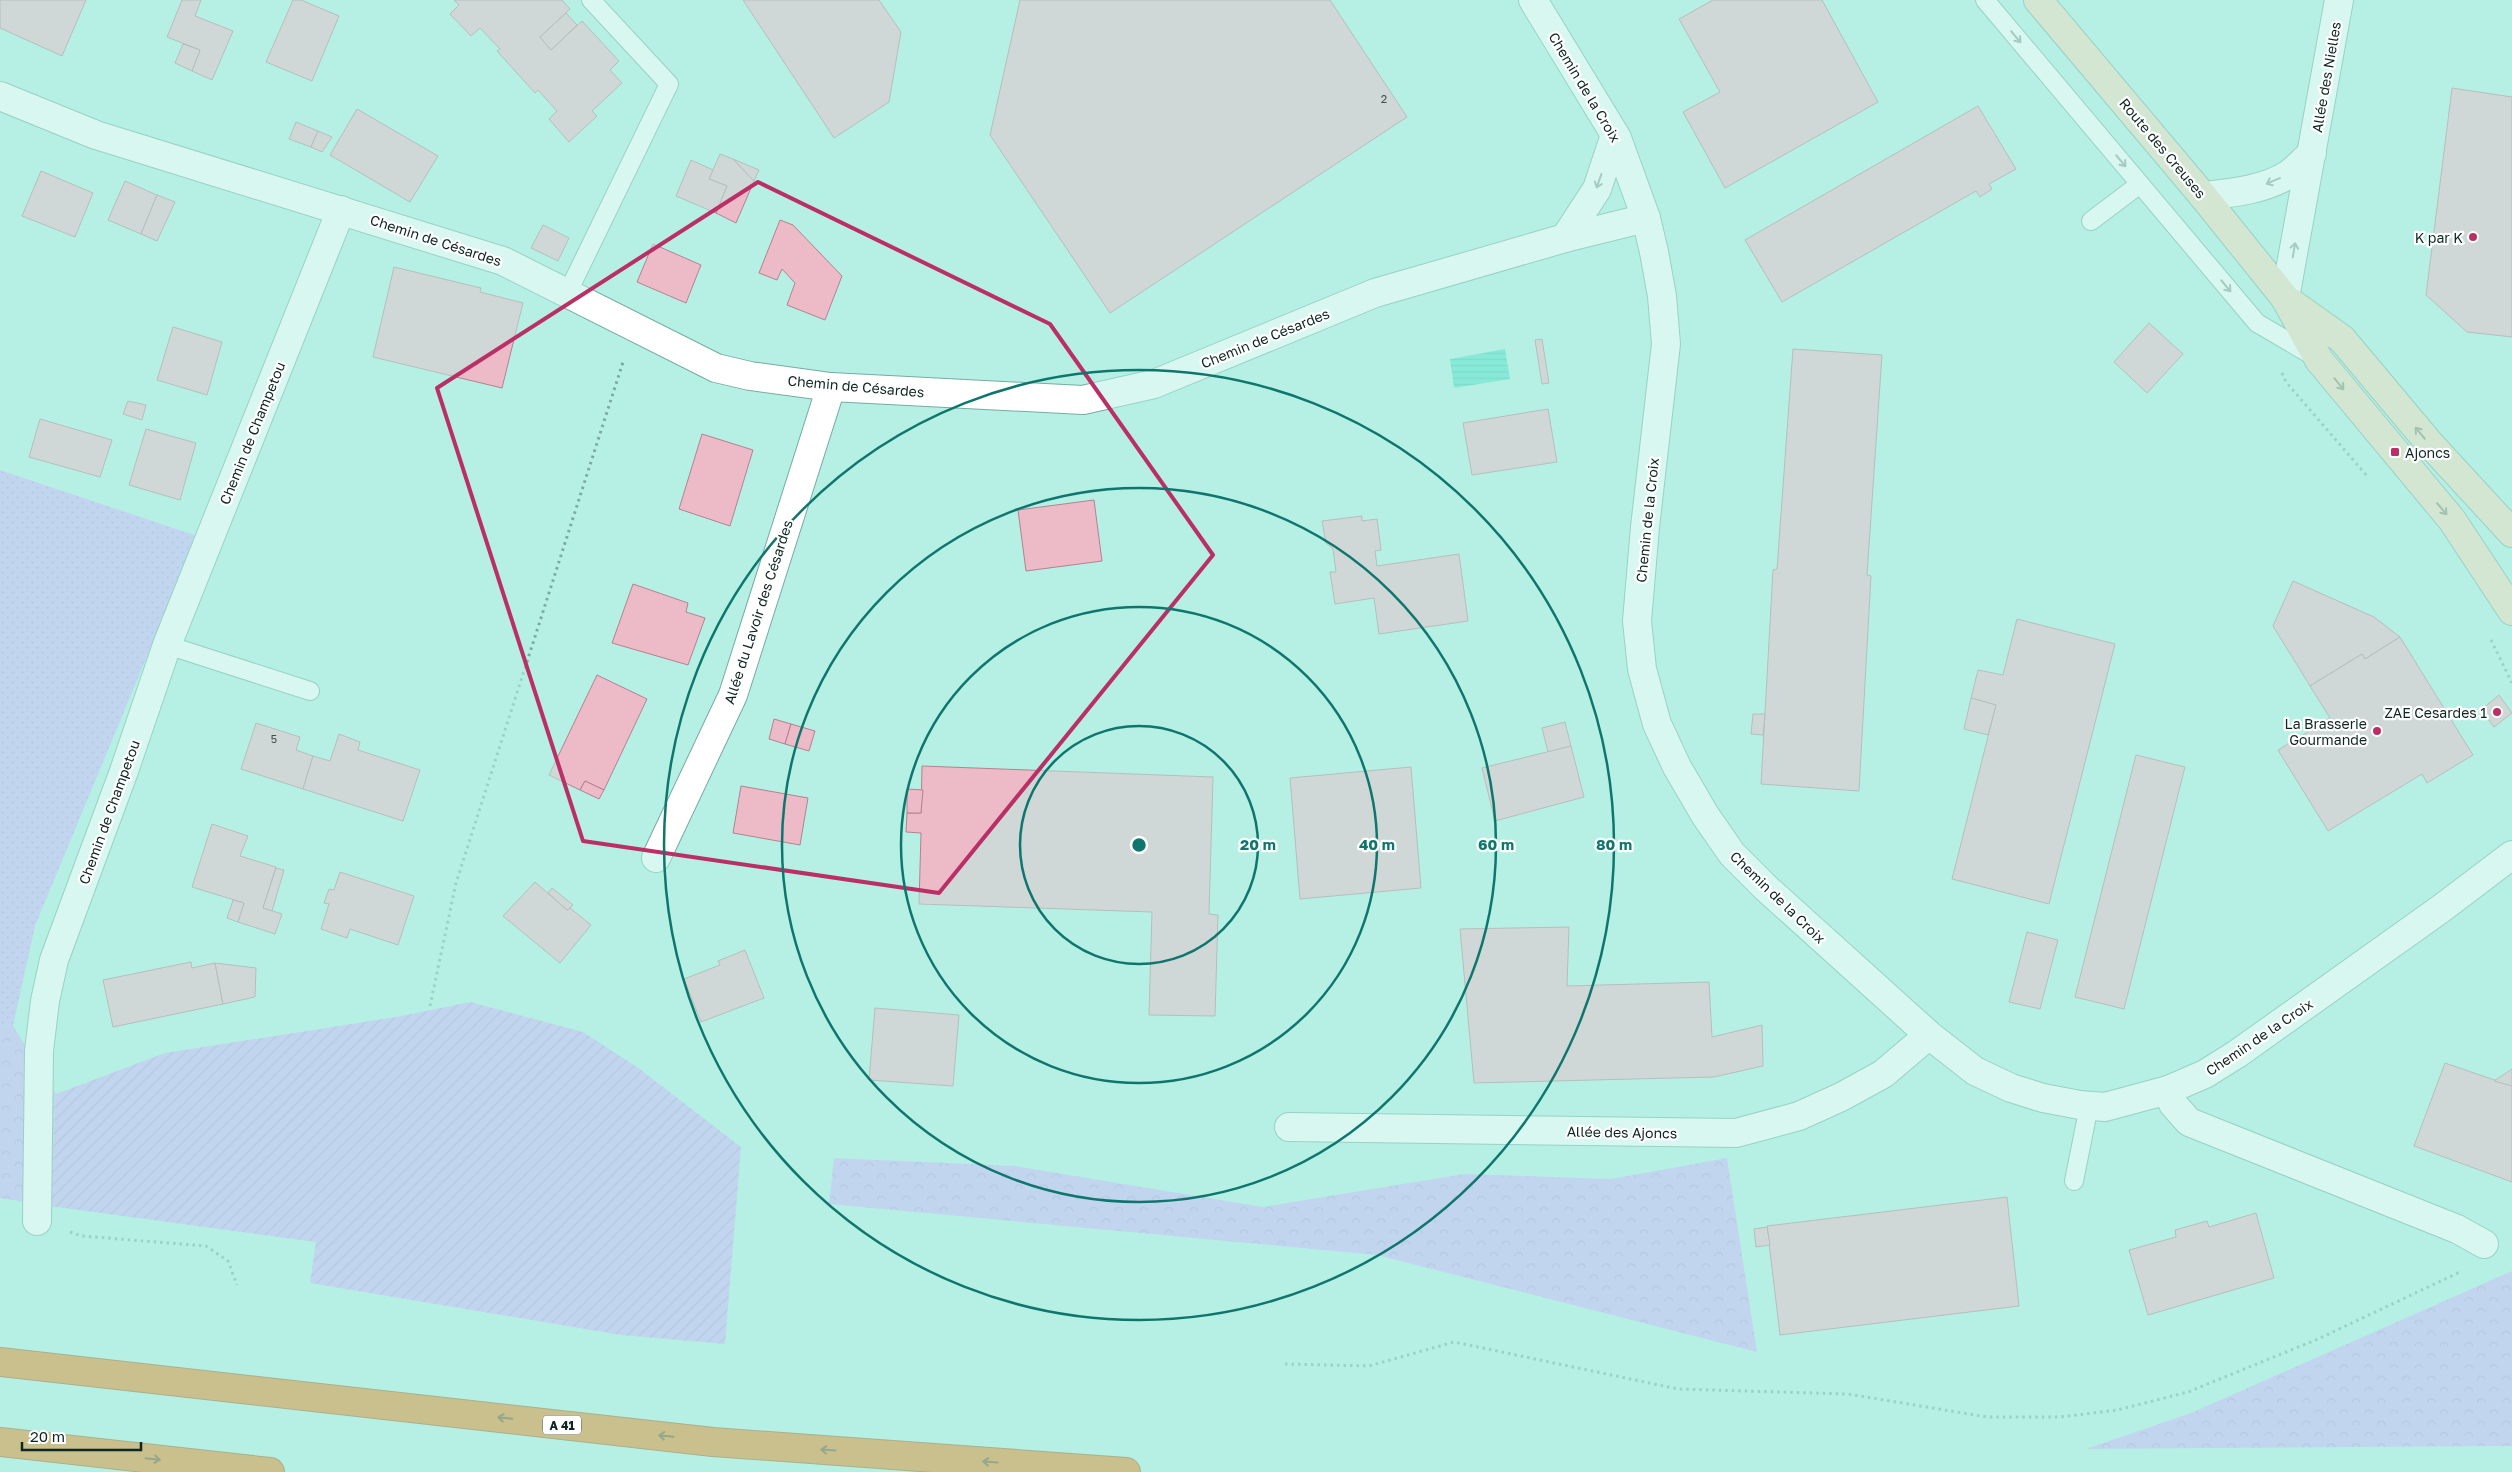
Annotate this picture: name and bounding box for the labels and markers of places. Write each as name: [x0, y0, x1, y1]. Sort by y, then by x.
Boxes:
place label: K par K: [2415, 229, 2463, 246]
marker: K par K: [2467, 231, 2479, 243]
place label: Ajoncs: [2405, 444, 2450, 461]
marker: Ajoncs: [2389, 446, 2401, 458]
place label: ZAE Cesardes 1: [2384, 704, 2487, 721]
marker: ZAE Cesardes 1: [2491, 706, 2503, 718]
place label: La Brasserie Gourmande: [2285, 715, 2367, 748]
marker: La Brasserie Gourmande: [2371, 725, 2383, 737]
centre of rings: [1130, 836, 1148, 854]

